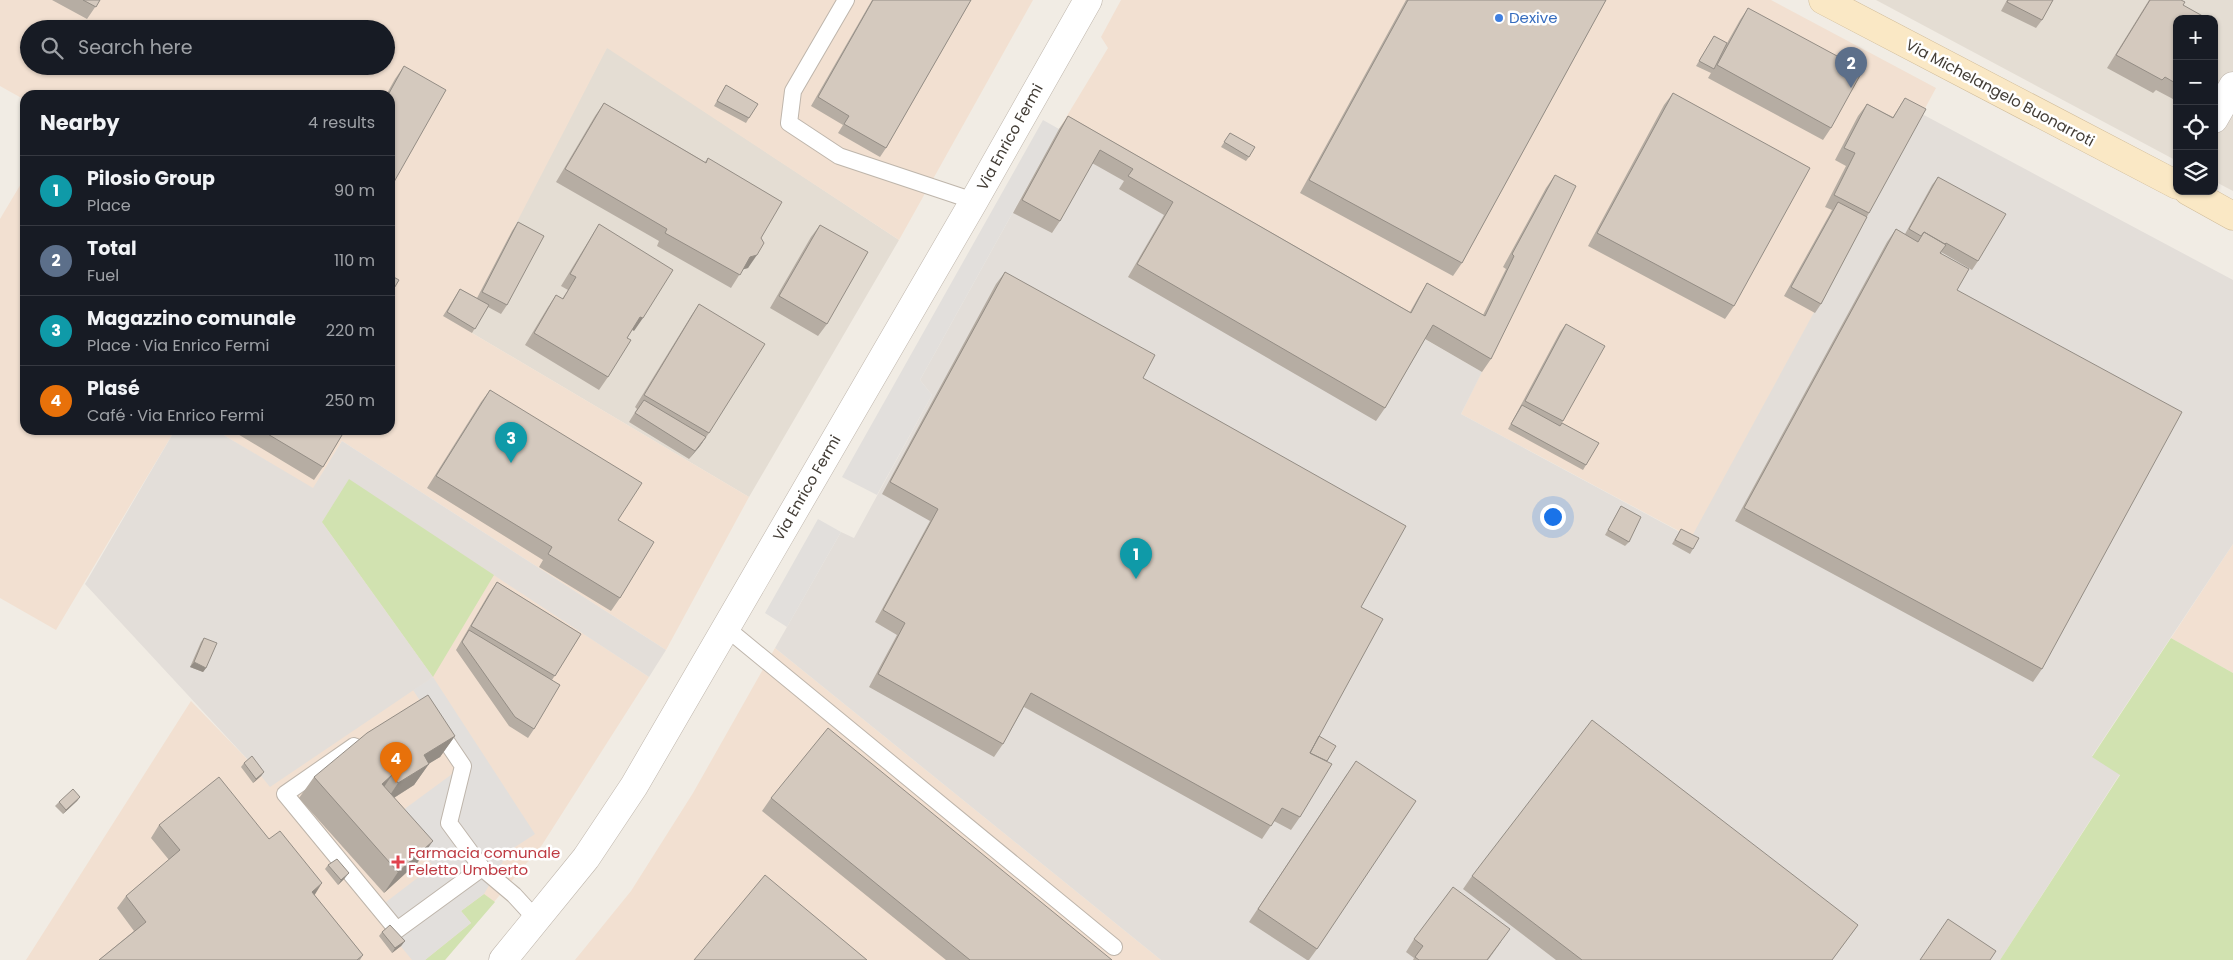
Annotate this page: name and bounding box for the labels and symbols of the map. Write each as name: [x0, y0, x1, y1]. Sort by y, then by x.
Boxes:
place label: Dexive: [1509, 7, 1558, 28]
marker: Dexive: [1493, 12, 1505, 24]
street label: Via Michelangelo Buonarroti: [1902, 34, 2098, 151]
pin: 2: [1835, 47, 1867, 88]
street label: Via Enrico Fermi: [972, 80, 1048, 194]
pin: 3: [495, 422, 527, 463]
street label: Via Enrico Fermi: [768, 431, 845, 544]
your location: [1540, 504, 1566, 530]
pin: 1: [1120, 538, 1152, 579]
pin: 4: [380, 742, 412, 783]
place label: Farmacia comunale Feletto Umberto: [408, 842, 560, 880]
marker: Farmacia comunale Feletto Umberto: [392, 856, 404, 868]

